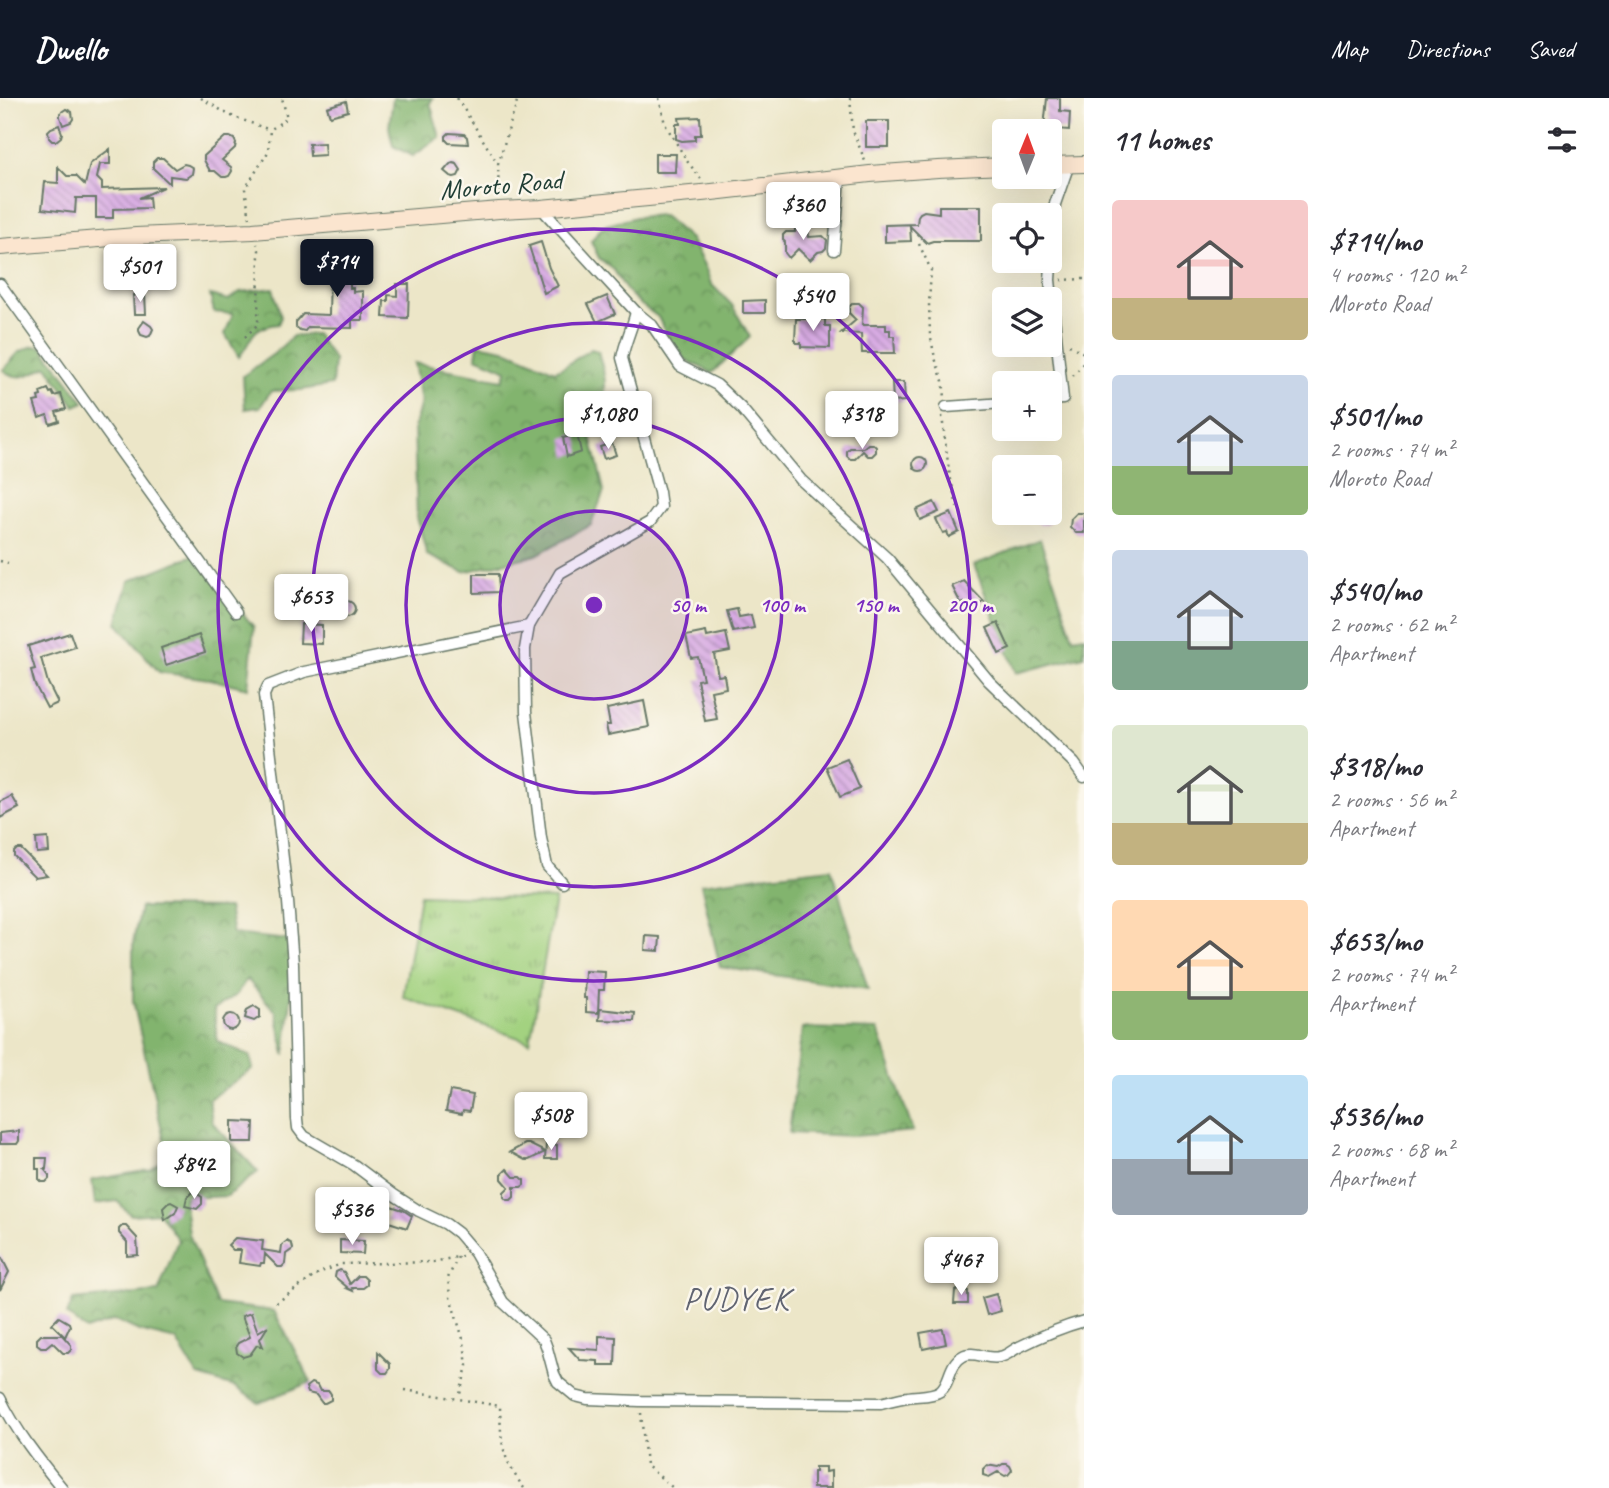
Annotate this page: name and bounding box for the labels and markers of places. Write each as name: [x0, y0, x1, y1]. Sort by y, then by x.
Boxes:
pin: $360: [762, 183, 844, 242]
pin: $714: [296, 240, 378, 299]
pin: $501: [99, 244, 181, 304]
pin: $540: [772, 274, 854, 333]
pin: $1,080: [551, 392, 665, 451]
pin: $318: [821, 392, 903, 451]
pin: $653: [270, 574, 352, 634]
centre of rings: [582, 593, 606, 617]
pin: $508: [510, 1093, 592, 1152]
pin: $842: [153, 1142, 235, 1201]
pin: $536: [311, 1188, 393, 1247]
pin: $467: [920, 1238, 1002, 1297]

